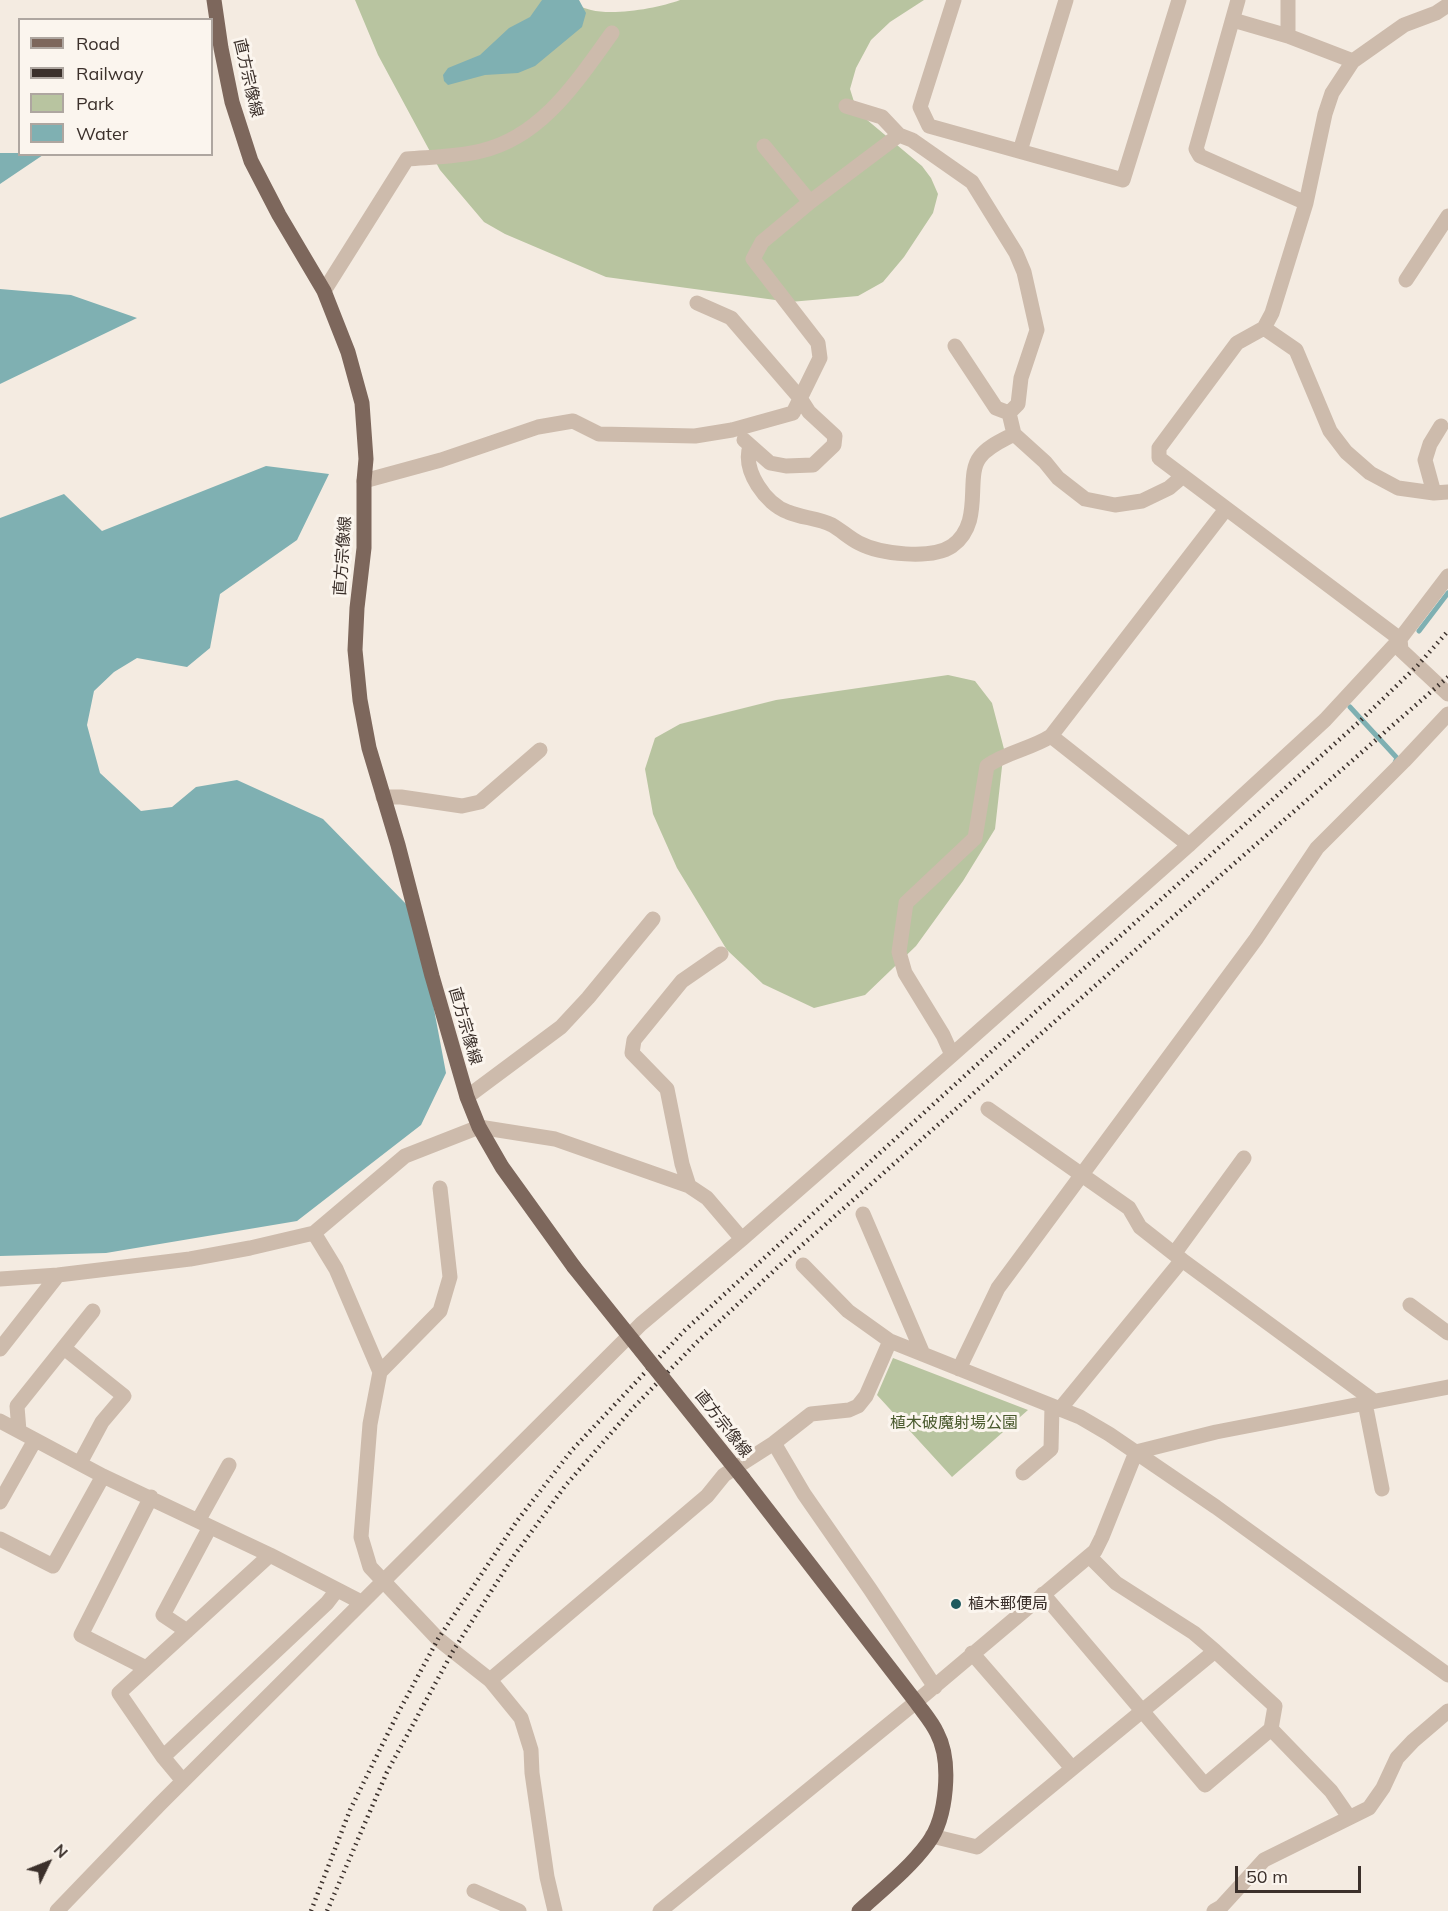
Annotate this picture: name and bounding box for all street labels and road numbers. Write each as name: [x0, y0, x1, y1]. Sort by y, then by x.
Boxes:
street label: 直方宗像線: [230, 37, 266, 119]
street label: 直方宗像線: [331, 515, 355, 597]
street label: 直方宗像線: [445, 985, 485, 1067]
street label: 直方宗像線: [691, 1387, 755, 1461]

